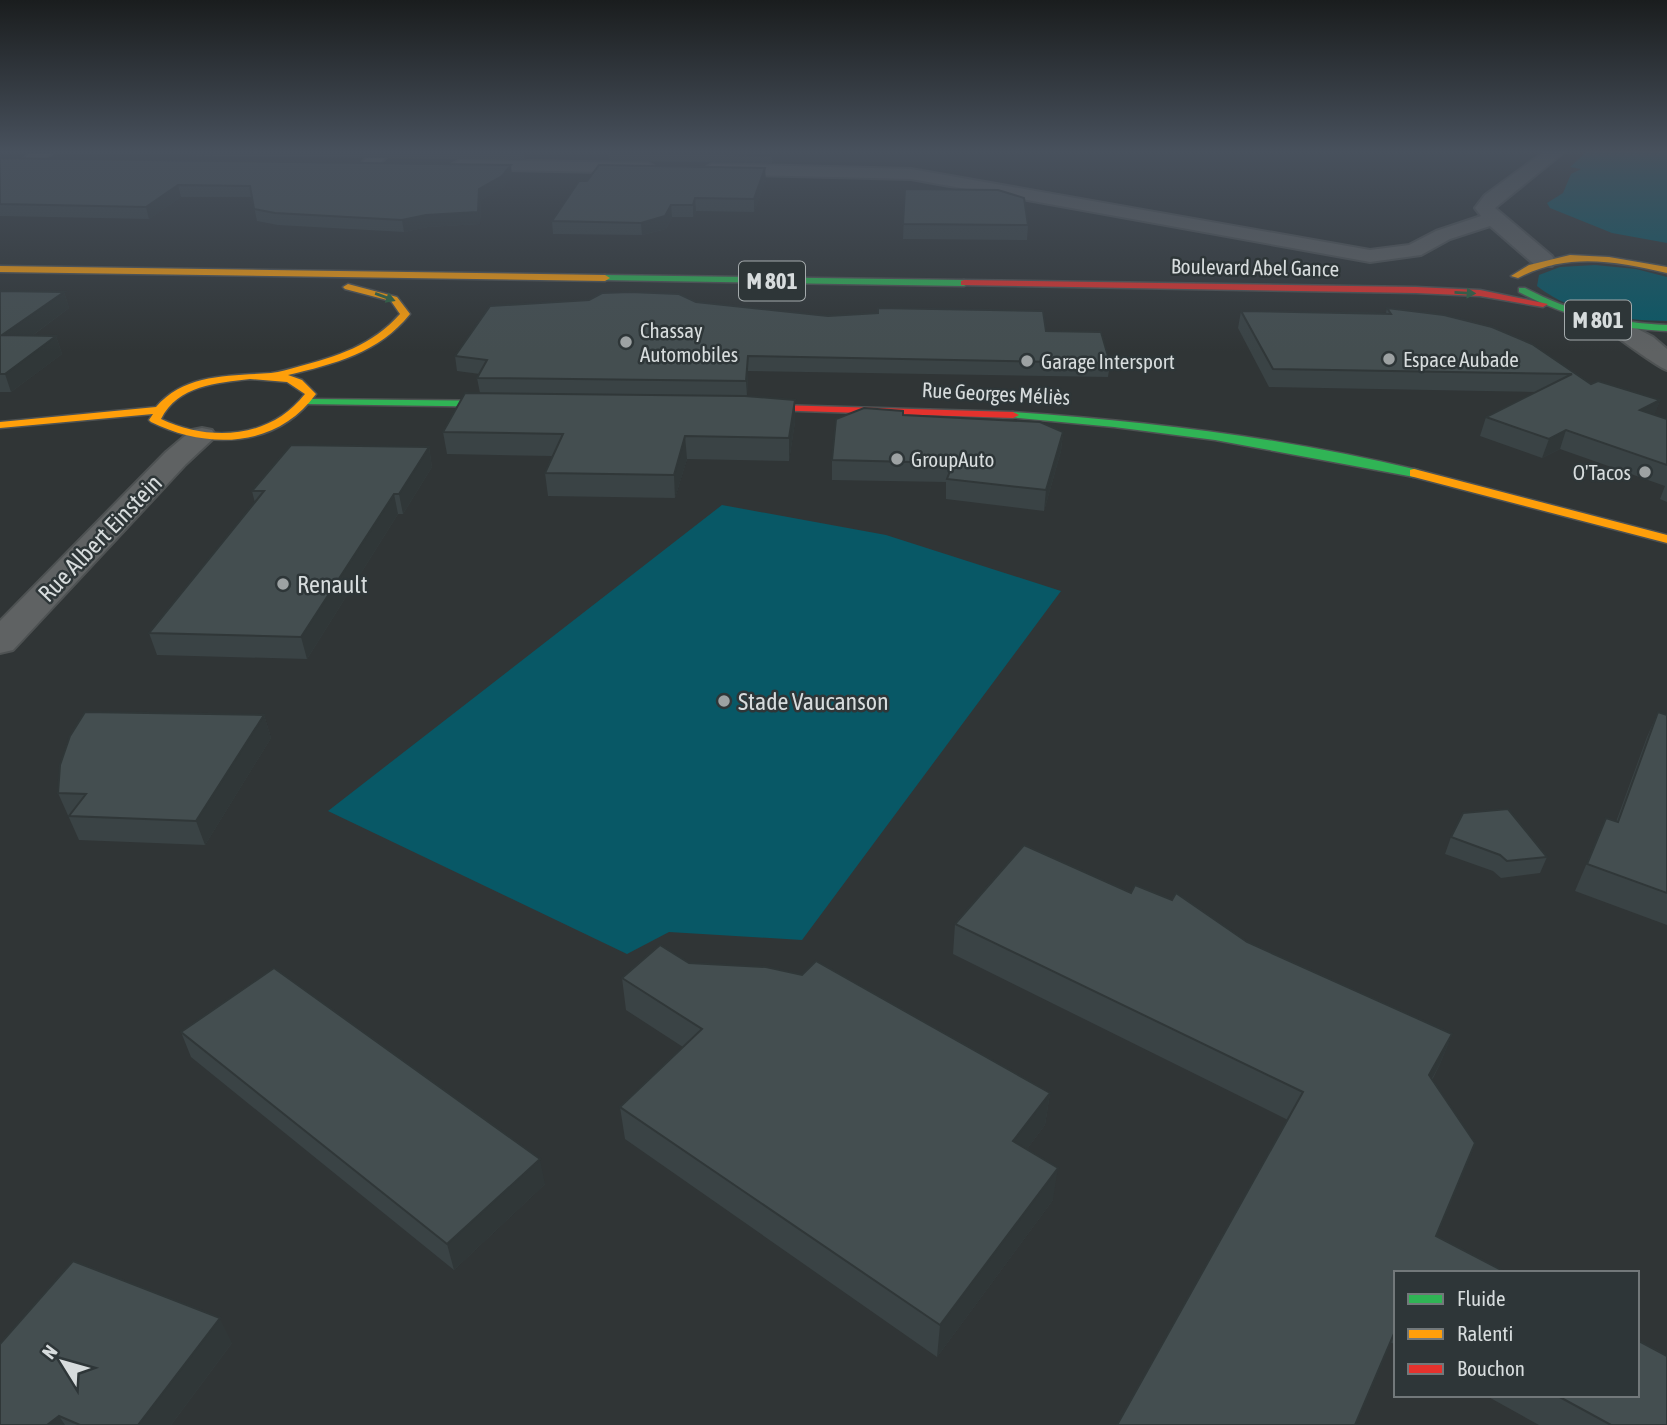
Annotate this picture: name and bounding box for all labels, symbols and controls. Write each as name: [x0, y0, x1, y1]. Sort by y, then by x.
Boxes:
street label: Boulevard Abel Gance: [1171, 254, 1339, 280]
road number: M 801: [739, 262, 805, 300]
one-way arrow: [1454, 287, 1476, 298]
one-way arrow: [375, 292, 396, 303]
road number: M 801: [1565, 300, 1631, 340]
place label: Chassay Automobiles: [640, 318, 738, 366]
marker: Chassay Automobiles: [618, 334, 634, 350]
place label: Espace Aubade: [1403, 347, 1519, 371]
place label: Garage Intersport: [1041, 349, 1175, 373]
marker: Espace Aubade: [1381, 351, 1397, 367]
marker: Garage Intersport: [1019, 353, 1035, 369]
street label: Rue Georges Méliès: [921, 377, 1071, 409]
place label: GroupAuto: [911, 447, 994, 471]
marker: GroupAuto: [889, 451, 905, 467]
place label: O'Tacos: [1573, 460, 1631, 484]
marker: O'Tacos: [1637, 464, 1653, 480]
street label: Rue Albert Einstein: [33, 469, 167, 607]
place label: Renault: [297, 571, 368, 598]
marker: Renault: [275, 576, 291, 592]
place label: Stade Vaucanson: [738, 688, 889, 715]
marker: Stade Vaucanson: [716, 693, 732, 709]
legend: [1394, 1271, 1639, 1397]
text: Fluide: [1457, 1286, 1506, 1310]
text: Ralenti: [1457, 1321, 1513, 1345]
north arrow: [28, 1327, 98, 1397]
text: N: [37, 1341, 62, 1363]
text: Bouchon: [1457, 1356, 1525, 1380]

